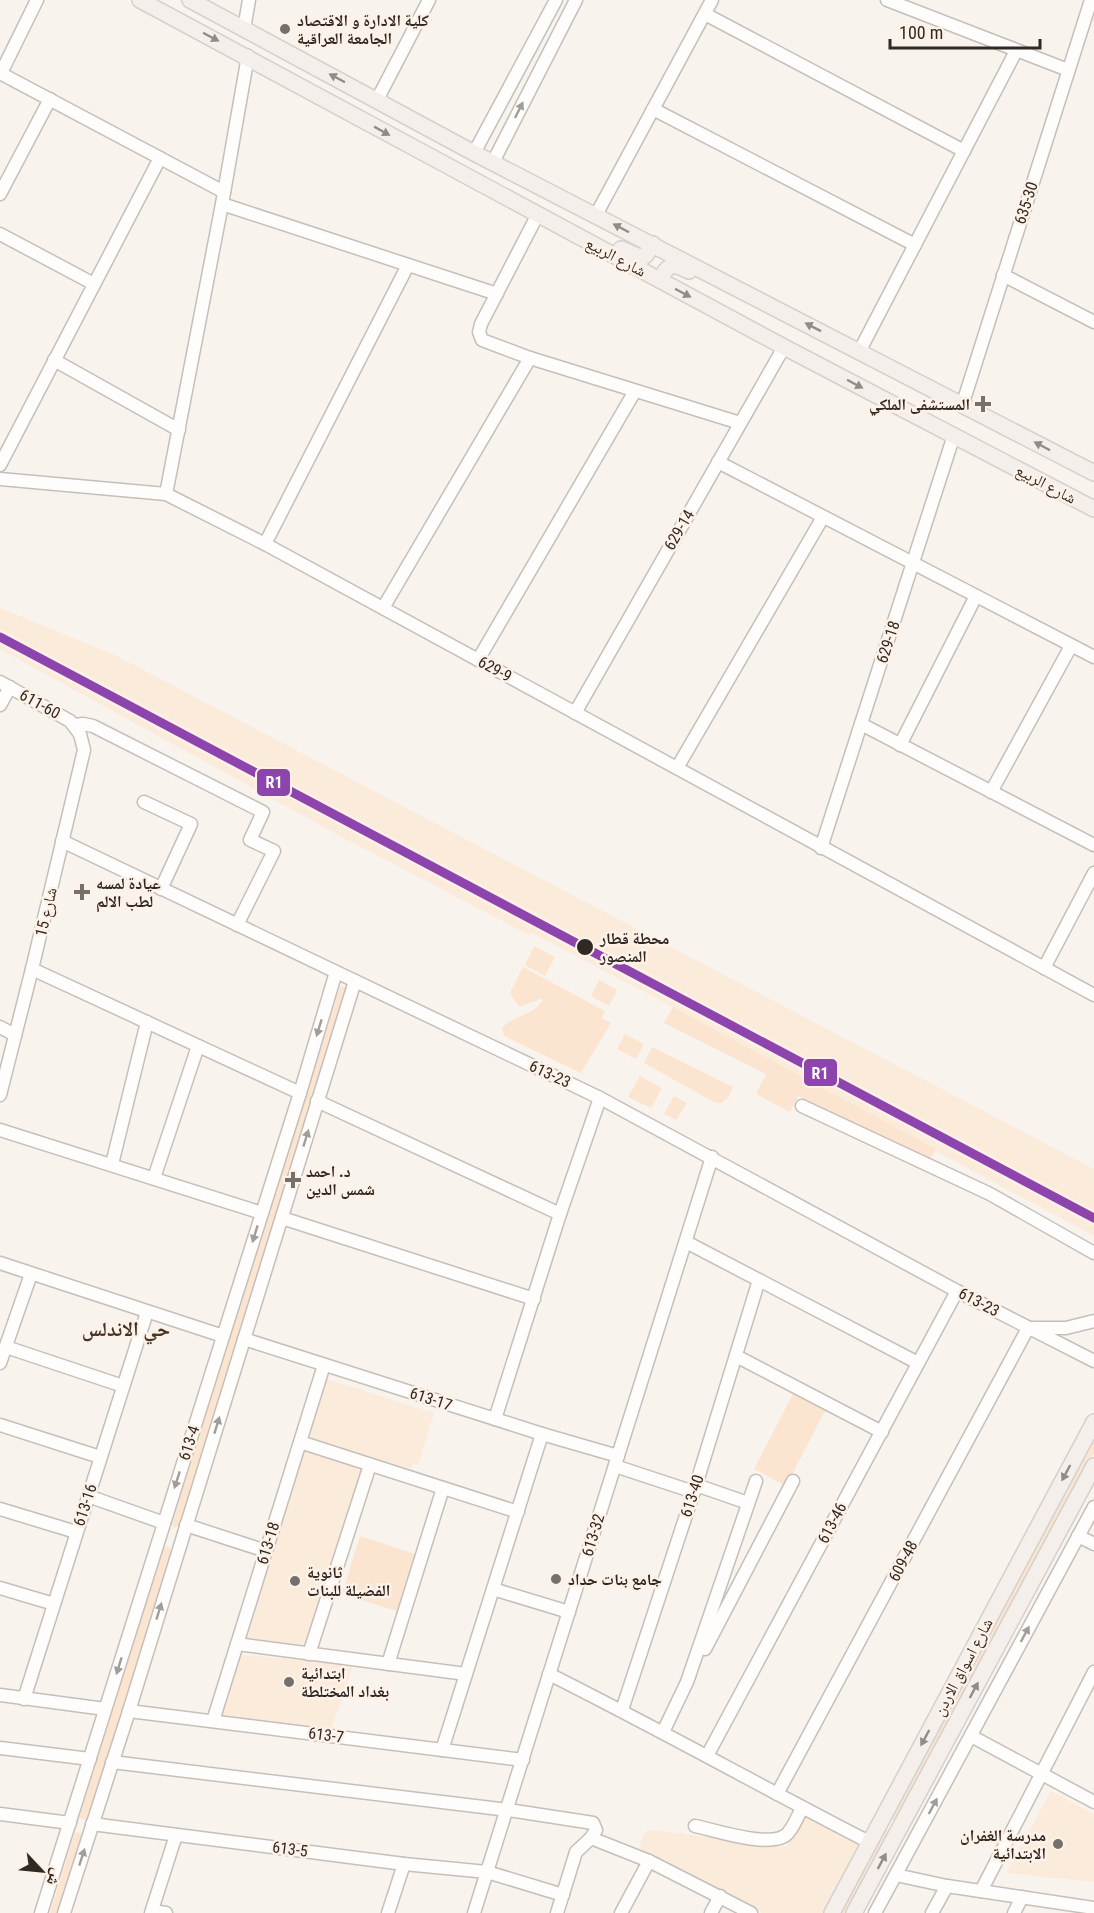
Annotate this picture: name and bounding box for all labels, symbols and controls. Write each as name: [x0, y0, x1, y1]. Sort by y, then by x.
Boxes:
place label: كلية الادارة و الاقتصاد الجامعة العراقية: [297, 11, 429, 48]
scale bar: [890, 12, 1040, 50]
marker: كلية الادارة و الاقتصاد الجامعة العراقية: [278, 22, 292, 36]
text: 100 m: [899, 22, 943, 43]
one-way arrow: [203, 32, 220, 42]
one-way arrow: [329, 73, 346, 83]
one-way arrow: [515, 102, 524, 119]
one-way arrow: [374, 126, 391, 136]
street label: 635-30: [1010, 179, 1042, 227]
one-way arrow: [613, 223, 630, 233]
street label: شارع الربيع: [582, 233, 649, 282]
one-way arrow: [675, 288, 692, 298]
one-way arrow: [804, 323, 822, 333]
one-way arrow: [847, 379, 864, 389]
place label: المستشفى الملكي: [869, 395, 970, 416]
marker: المستشفى الملكي: [974, 395, 992, 413]
one-way arrow: [1034, 441, 1051, 451]
street label: شارع الربيع: [1012, 460, 1079, 509]
street label: 629-14: [660, 506, 698, 554]
street label: 629-18: [872, 618, 904, 666]
street label: 629-9: [475, 652, 515, 686]
street label: 611-60: [16, 685, 64, 723]
line badge: R1: [256, 768, 291, 797]
text: R1: [266, 773, 282, 792]
place label: عيادة لمسه لطب الالم: [96, 874, 161, 913]
marker: عيادة لمسه لطب الالم: [73, 883, 91, 901]
street label: شارع 15: [31, 886, 62, 939]
place label: محطة قطار المنصور: [599, 929, 669, 966]
marker: محطة قطار المنصور: [575, 937, 595, 957]
one-way arrow: [314, 1019, 323, 1037]
street label: 613-23: [526, 1056, 574, 1092]
line badge: R1: [803, 1058, 838, 1087]
text: R1: [812, 1064, 828, 1083]
one-way arrow: [302, 1129, 311, 1147]
place label: د. احمد شمس الدين: [306, 1162, 375, 1199]
marker: د. احمد شمس الدين: [284, 1171, 302, 1189]
one-way arrow: [250, 1225, 259, 1243]
street label: 613-23: [955, 1283, 1003, 1321]
district label: حي الاندلس: [82, 1317, 170, 1345]
street label: 613-17: [407, 1383, 455, 1415]
one-way arrow: [213, 1416, 222, 1434]
street label: 613-4: [174, 1423, 204, 1463]
one-way arrow: [1061, 1465, 1071, 1482]
one-way arrow: [172, 1471, 181, 1489]
street label: 613-40: [676, 1472, 708, 1520]
street label: 613-16: [69, 1481, 101, 1529]
street label: 613-46: [813, 1499, 851, 1547]
street label: 613-32: [578, 1511, 608, 1559]
street label: 613-18: [253, 1519, 283, 1567]
street label: 609-48: [884, 1537, 922, 1585]
place label: ثانوية الفضيلة للبنات: [307, 1563, 390, 1600]
place label: جامع بنات حداد: [568, 1570, 662, 1590]
marker: جامع بنات حداد: [549, 1572, 563, 1586]
marker: ثانوية الفضيلة للبنات: [288, 1574, 302, 1588]
one-way arrow: [155, 1602, 164, 1620]
street label: شارع اسواق الاردن: [929, 1615, 998, 1720]
one-way arrow: [1020, 1626, 1030, 1643]
one-way arrow: [114, 1657, 123, 1675]
place label: ابتدائية بغداد المختلطة: [301, 1664, 389, 1701]
marker: ابتدائية بغداد المختلطة: [282, 1675, 296, 1689]
one-way arrow: [969, 1681, 979, 1698]
street label: 613-7: [307, 1723, 345, 1747]
one-way arrow: [920, 1730, 930, 1747]
one-way arrow: [928, 1797, 938, 1814]
place label: مدرسة الغفران الابتدائية: [960, 1826, 1046, 1863]
street label: 613-5: [271, 1837, 309, 1861]
marker: مدرسة الغفران الابتدائية: [1051, 1837, 1065, 1851]
north arrow: [12, 1841, 72, 1901]
one-way arrow: [78, 1848, 87, 1866]
one-way arrow: [877, 1853, 887, 1870]
text: ش: [43, 1866, 67, 1889]

